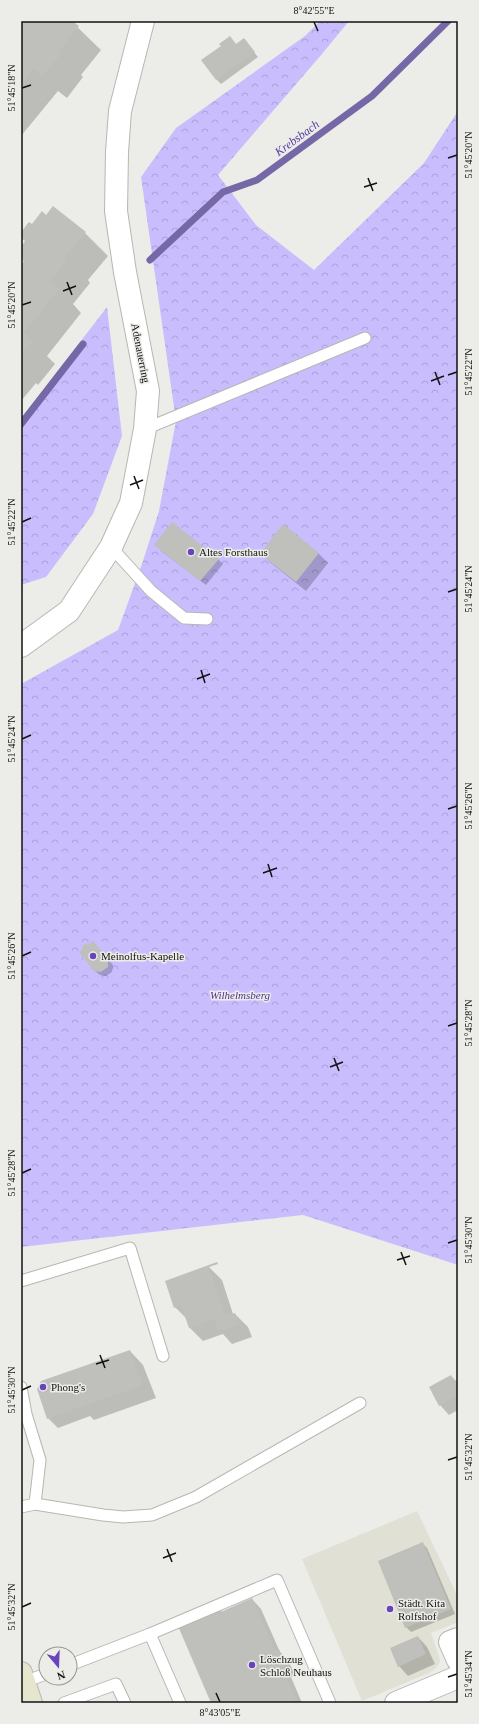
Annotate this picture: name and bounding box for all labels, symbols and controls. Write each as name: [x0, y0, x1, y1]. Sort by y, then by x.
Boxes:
text: 8°42'55"E: [294, 5, 335, 16]
text: 51°45'18"N: [6, 64, 17, 112]
water label: Krebsbach: [271, 117, 322, 159]
text: 51°45'20"N: [463, 131, 474, 179]
text: 51°45'20"N: [6, 281, 17, 329]
street label: Adenauerring: [129, 322, 153, 384]
text: 51°45'22"N: [463, 348, 474, 396]
text: 51°45'22"N: [6, 498, 17, 546]
place label: Altes Forsthaus: [199, 546, 268, 558]
marker: Altes Forsthaus: [186, 547, 196, 557]
text: 51°45'24"N: [463, 565, 474, 613]
text: 51°45'24"N: [6, 715, 17, 763]
text: 51°45'26"N: [463, 782, 474, 830]
text: 51°45'26"N: [6, 932, 17, 980]
place label: Meinolfus-Kapelle: [101, 950, 184, 962]
marker: Meinolfus-Kapelle: [88, 951, 98, 961]
park label: Wilhelmsberg: [210, 989, 271, 1001]
text: 51°45'28"N: [463, 999, 474, 1047]
text: 51°45'28"N: [6, 1149, 17, 1197]
text: 51°45'30"N: [463, 1216, 474, 1264]
text: 51°45'30"N: [6, 1366, 17, 1414]
place label: Phong's: [51, 1381, 85, 1393]
marker: Phong's: [38, 1382, 48, 1392]
text: 51°45'32"N: [463, 1433, 474, 1481]
text: 51°45'32"N: [6, 1583, 17, 1631]
place label: Städt. Kita Rolfshof: [398, 1597, 445, 1622]
marker: Städt. Kita Rolfshof: [385, 1604, 395, 1614]
north arrow: [38, 1646, 78, 1686]
text: 51°45'34"N: [463, 1650, 474, 1698]
place label: Löschzug Schloß Neuhaus: [260, 1653, 332, 1678]
marker: Löschzug Schloß Neuhaus: [247, 1660, 257, 1670]
text: N: [55, 1668, 67, 1682]
text: 8°43'05"E: [200, 1707, 241, 1718]

